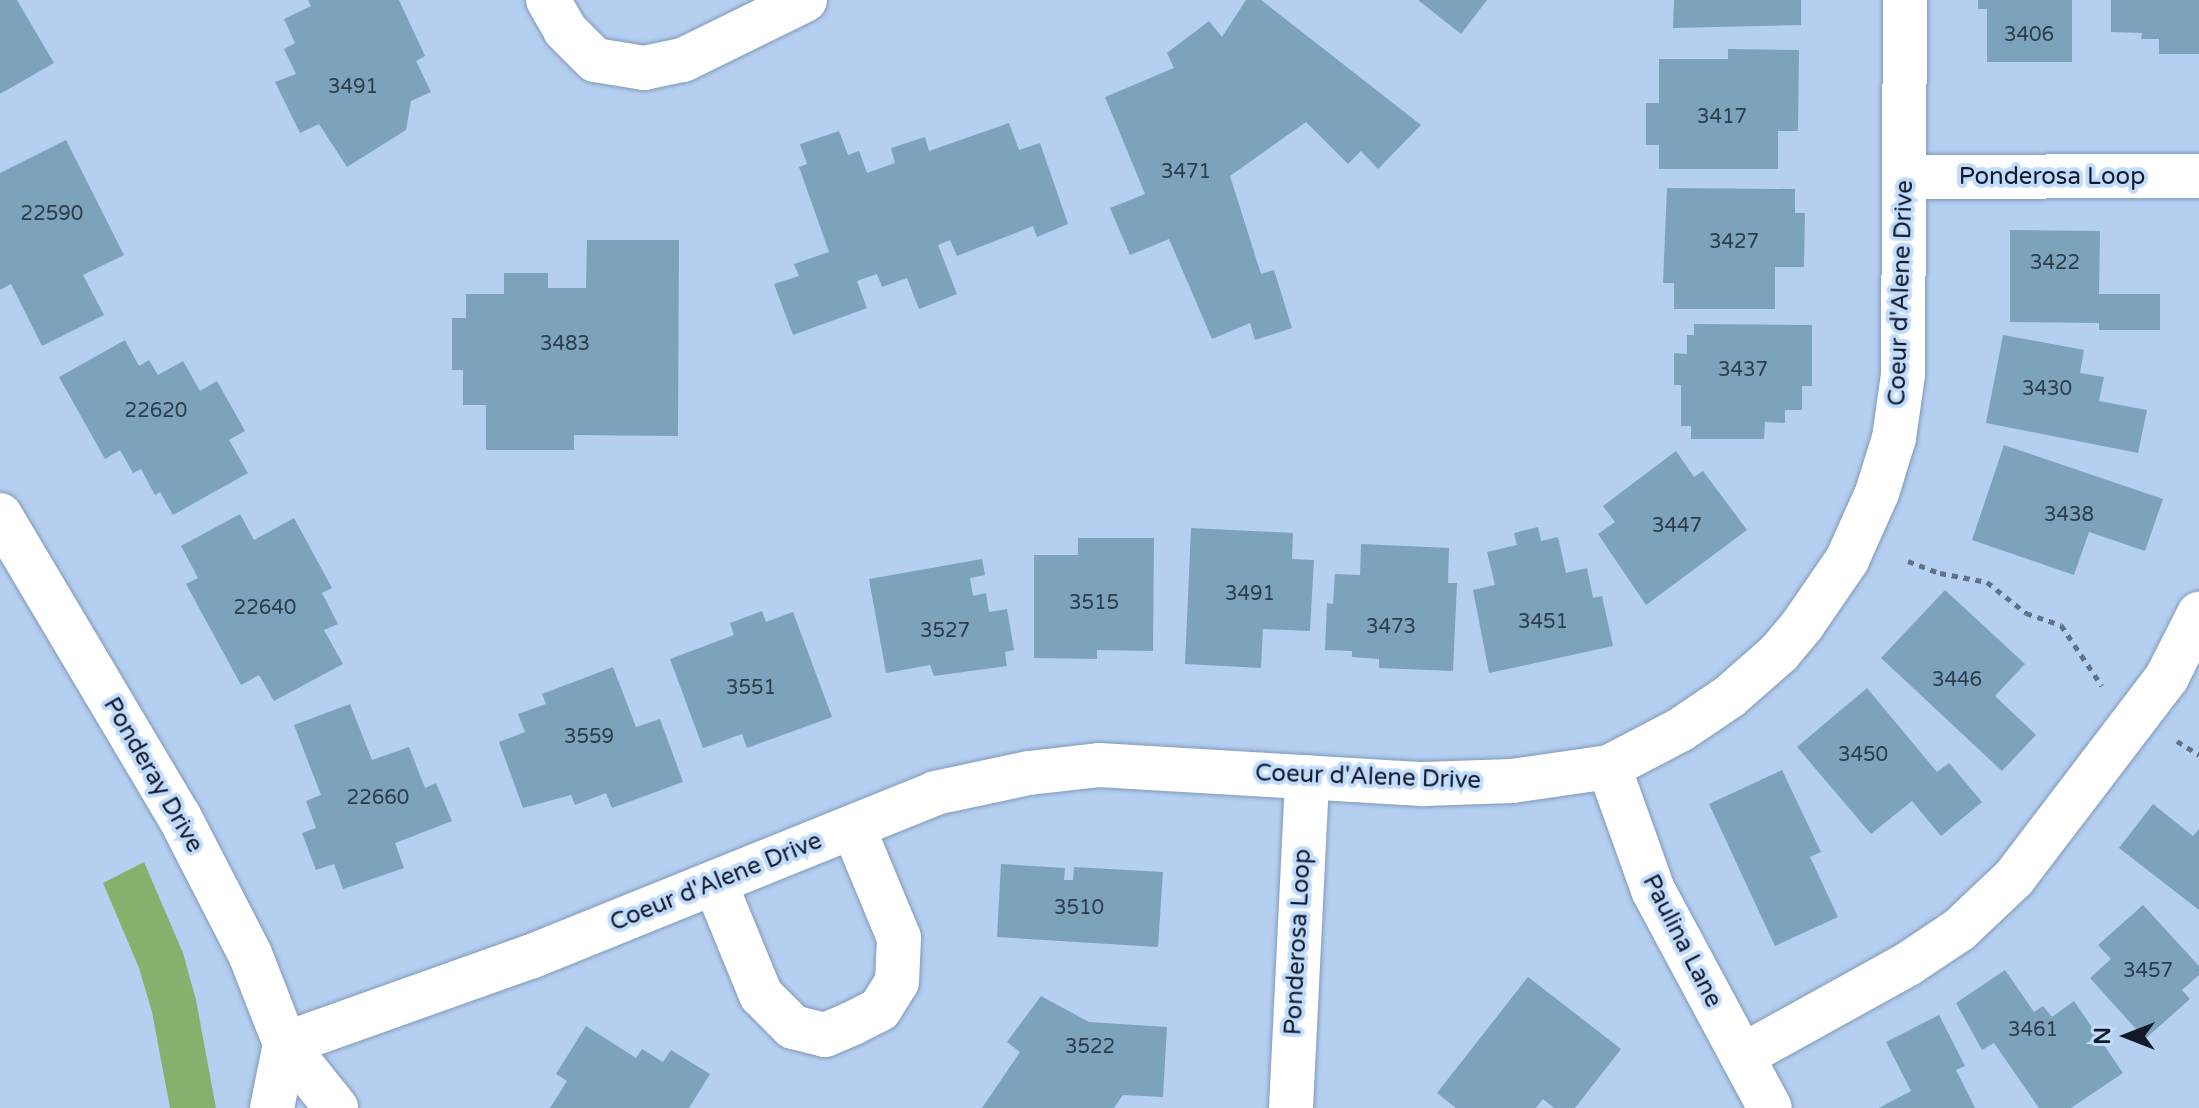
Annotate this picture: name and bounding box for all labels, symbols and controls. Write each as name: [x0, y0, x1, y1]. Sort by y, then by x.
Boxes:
house number: 3406: [2004, 23, 2054, 47]
house number: 3491: [328, 75, 378, 99]
house number: 3417: [1697, 105, 1747, 129]
house number: 3471: [1161, 160, 1211, 184]
street label: Ponderosa Loop: [1959, 163, 2145, 191]
street label: Coeur d'Alene Drive: [1883, 180, 1919, 406]
house number: 22590: [21, 202, 83, 226]
house number: 3427: [1709, 230, 1759, 254]
house number: 3422: [2030, 251, 2080, 275]
house number: 3483: [540, 332, 590, 356]
house number: 3437: [1718, 358, 1768, 382]
house number: 3430: [2022, 377, 2072, 401]
house number: 22620: [125, 399, 187, 423]
house number: 3438: [2044, 503, 2094, 527]
house number: 3447: [1652, 514, 1702, 538]
house number: 3491: [1225, 582, 1275, 606]
house number: 3515: [1069, 591, 1119, 615]
house number: 22640: [234, 596, 296, 620]
house number: 3451: [1518, 610, 1568, 634]
house number: 3473: [1366, 615, 1416, 639]
house number: 3527: [920, 619, 970, 643]
house number: 3446: [1932, 668, 1982, 692]
house number: 3551: [726, 676, 776, 700]
street label: Ponderay Drive: [97, 692, 209, 858]
house number: 3559: [564, 725, 614, 749]
house number: 3450: [1838, 743, 1888, 767]
street label: Coeur d'Alene Drive: [1255, 759, 1481, 795]
house number: 22660: [347, 786, 409, 810]
street label: Coeur d'Alene Drive: [606, 826, 826, 938]
street label: Ponderosa Loop: [1279, 848, 1317, 1036]
street label: Paulina Lane: [1636, 870, 1728, 1012]
house number: 3510: [1054, 896, 1104, 920]
house number: 3457: [2123, 959, 2173, 983]
north arrow: [2087, 996, 2167, 1076]
house number: 3461: [2008, 1018, 2058, 1042]
text: N: [2090, 1027, 2116, 1045]
house number: 3522: [1065, 1035, 1115, 1059]

